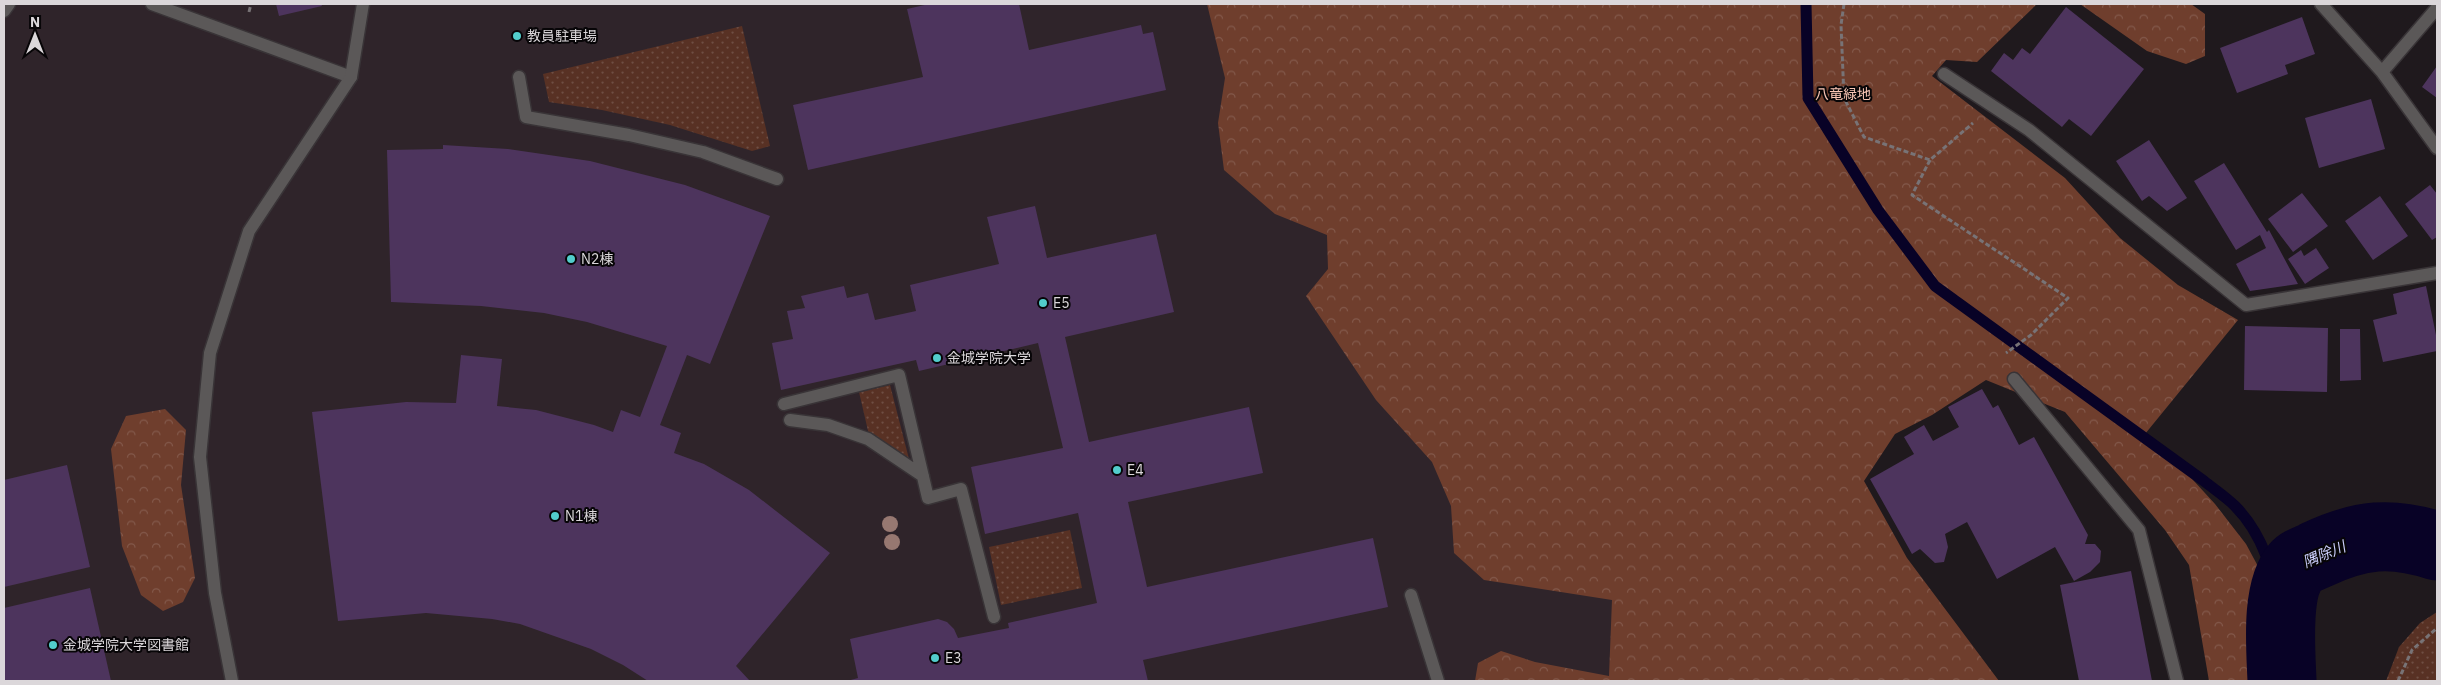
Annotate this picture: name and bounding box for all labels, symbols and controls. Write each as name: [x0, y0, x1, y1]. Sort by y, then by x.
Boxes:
north arrow: [10, 10, 60, 60]
text: N: [30, 13, 40, 31]
place label: 教員駐車場: [527, 27, 597, 45]
marker: 教員駐車場: [511, 30, 523, 42]
park label: 八竜緑地: [1815, 85, 1871, 103]
place label: N2棟: [581, 250, 613, 268]
marker: N2棟: [565, 253, 577, 265]
place label: E5: [1053, 294, 1070, 312]
marker: E5: [1037, 297, 1049, 309]
place label: 金城学院大学: [947, 349, 1031, 367]
marker: 金城学院大学: [931, 352, 943, 364]
place label: E4: [1127, 461, 1144, 479]
marker: E4: [1111, 464, 1123, 476]
place label: N1棟: [565, 507, 597, 525]
marker: N1棟: [549, 510, 561, 522]
water label: 隅除川: [2300, 536, 2350, 572]
place label: 金城学院大学図書館: [63, 636, 189, 654]
marker: 金城学院大学図書館: [47, 639, 59, 651]
place label: E3: [945, 649, 962, 667]
marker: E3: [929, 652, 941, 664]

